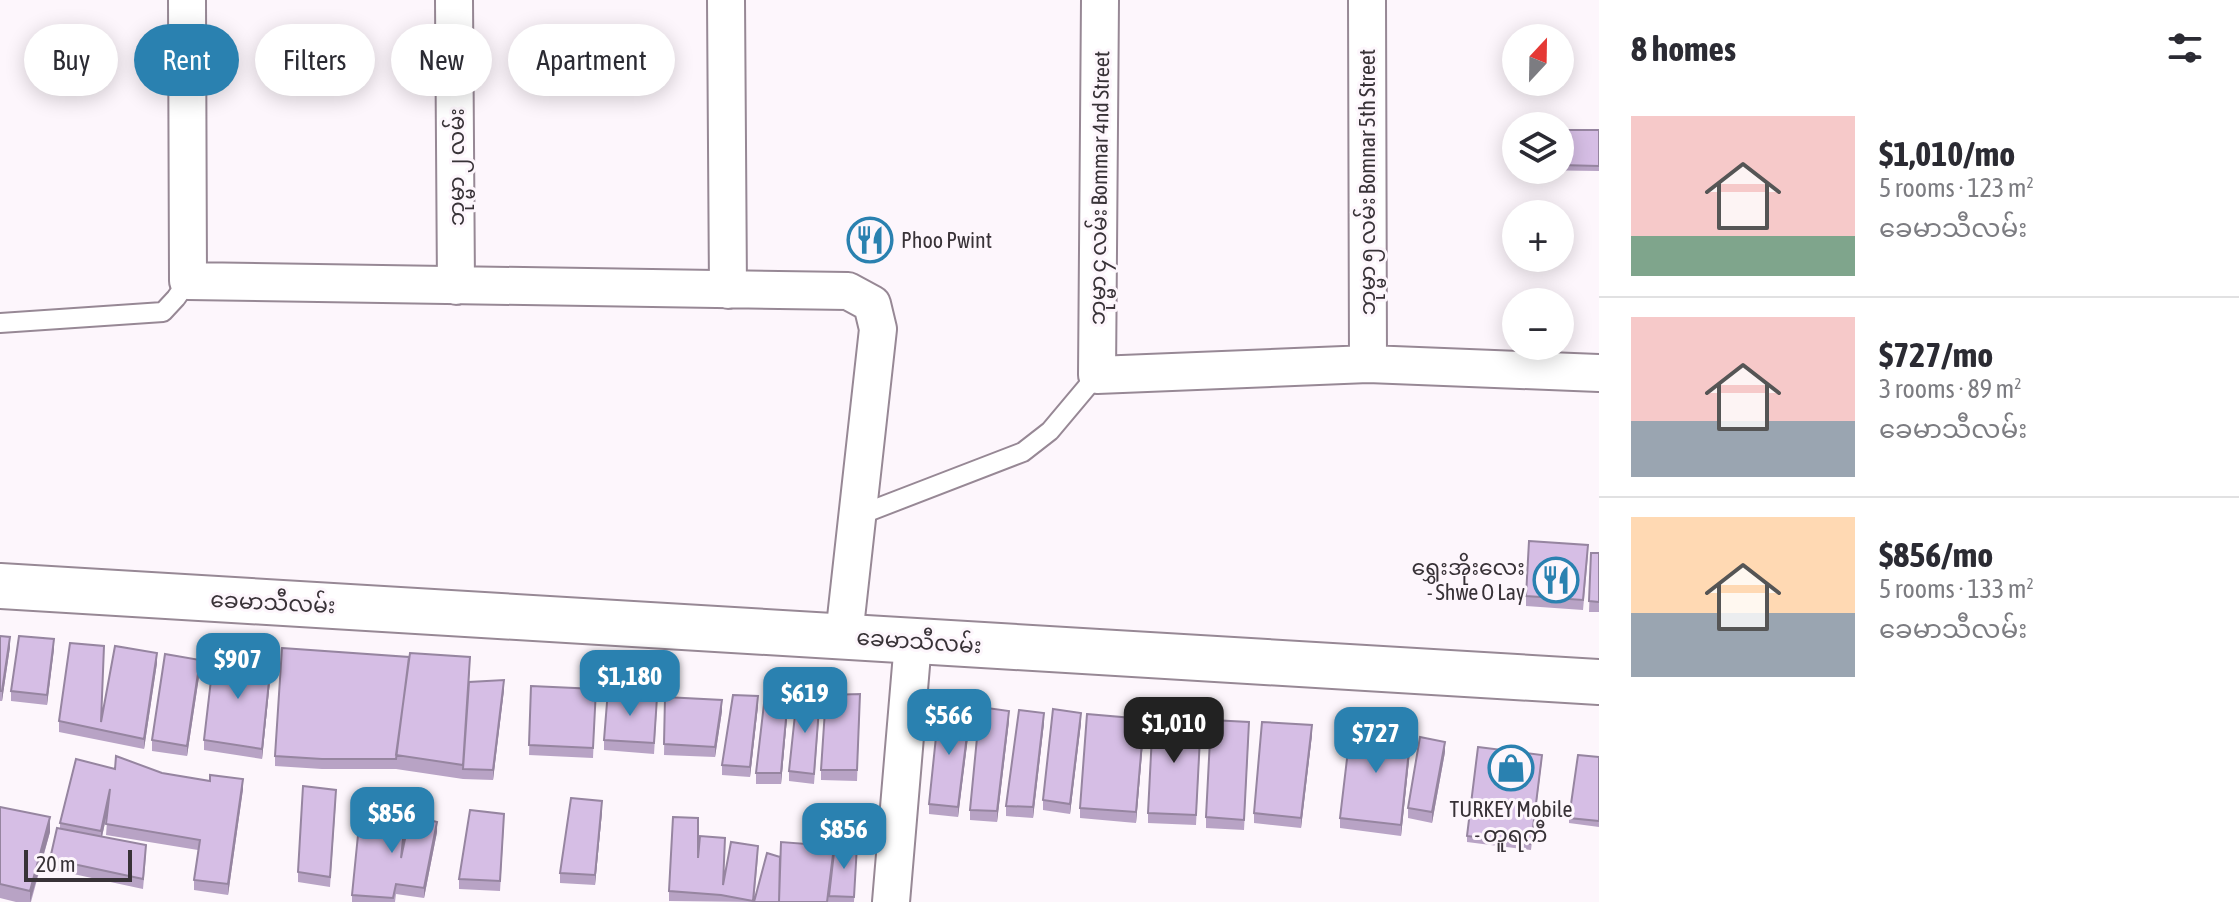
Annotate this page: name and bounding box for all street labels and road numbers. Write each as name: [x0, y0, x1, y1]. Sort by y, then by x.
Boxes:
street label: ဘုမ္မာ ၅ လမ်း Bomnar 5th Street: [1352, 49, 1386, 315]
street label: ဘုမ္မာ ၄ လမ်း Bommar 4nd Street: [1082, 51, 1120, 326]
street label: ဘုမ္မာ ၂ လမ်း: [441, 108, 475, 226]
street label: ခေမာသီလမ်း: [210, 584, 336, 618]
street label: ခေမာသီလမ်း: [856, 622, 983, 658]

